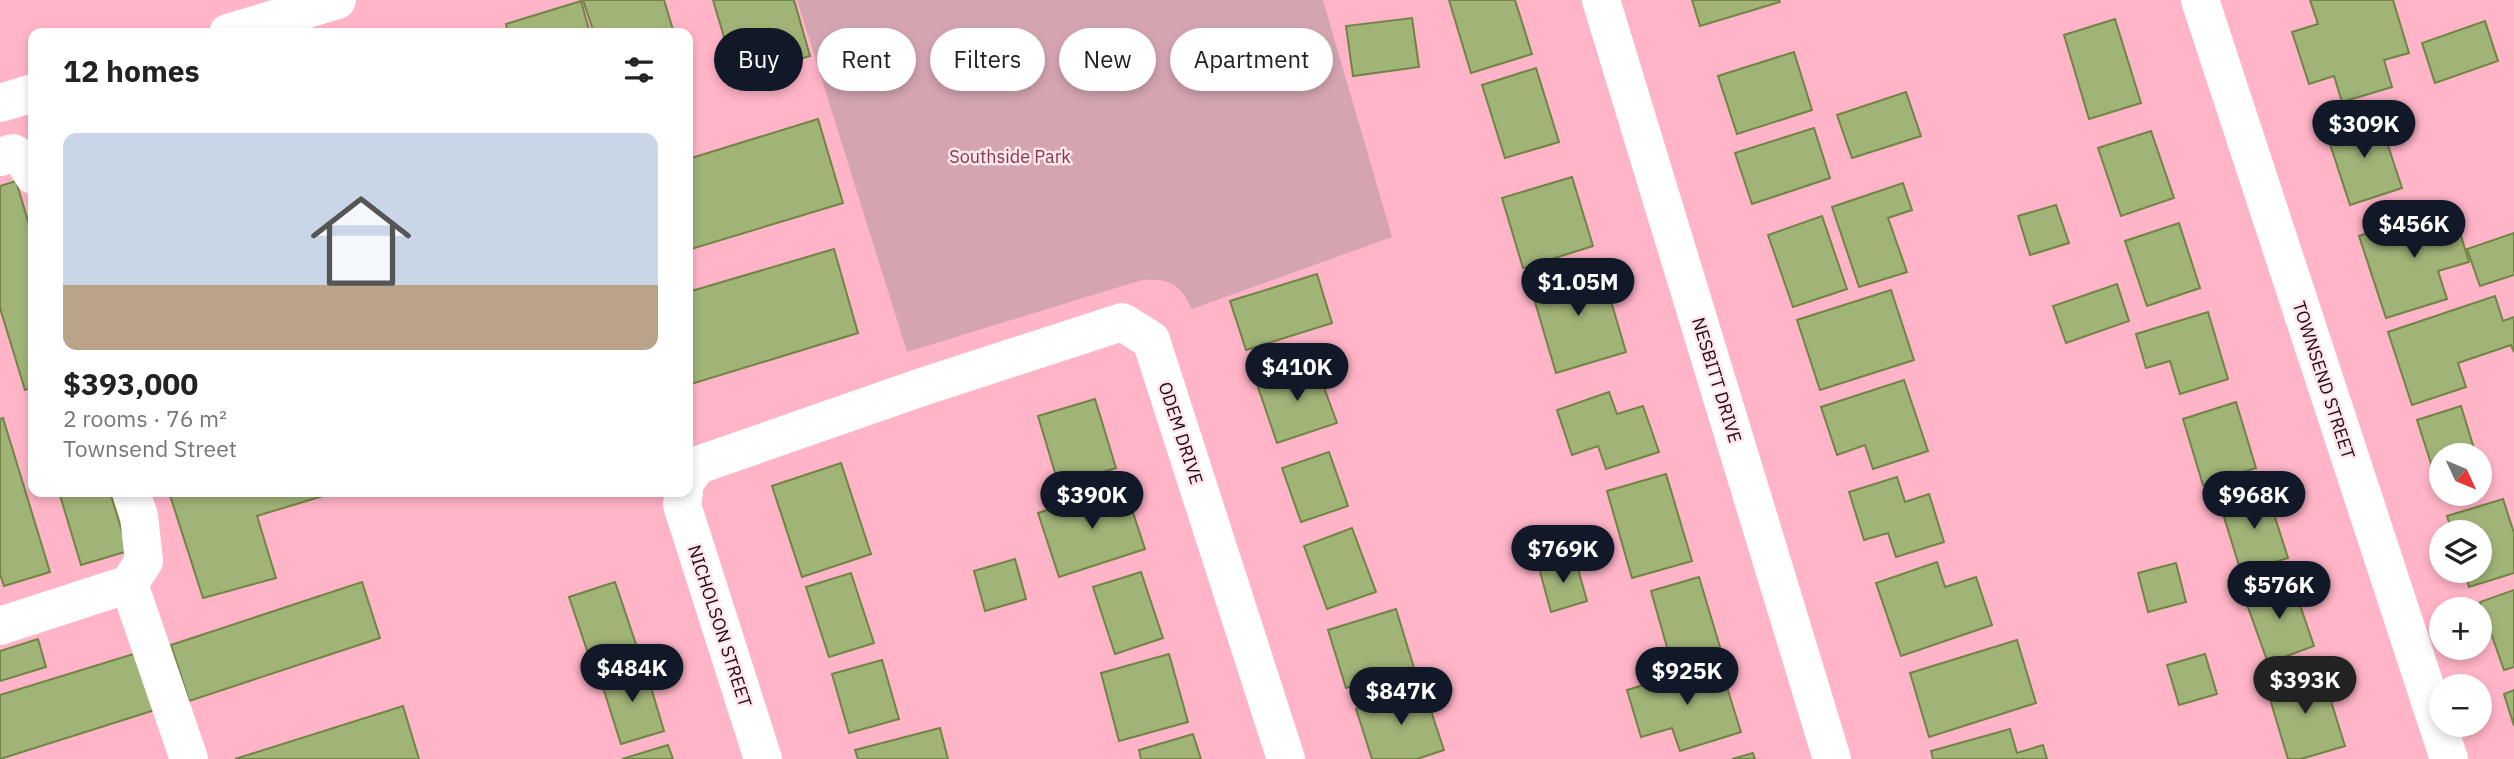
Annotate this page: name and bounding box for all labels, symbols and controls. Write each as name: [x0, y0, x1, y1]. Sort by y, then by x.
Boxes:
chip: Buy: [714, 28, 803, 91]
chip: Rent: [817, 28, 916, 91]
chip: Filters: [930, 28, 1045, 91]
chip: New: [1059, 28, 1156, 91]
chip: Apartment: [1170, 28, 1333, 91]
text: 12 homes: [63, 51, 200, 90]
icon: filters: [620, 51, 658, 89]
pin: $309K: [2315, 100, 2413, 160]
text: $309K: [2328, 108, 2400, 138]
park label: Southside Park: [949, 145, 1071, 168]
icon: home: [298, 178, 424, 304]
pin: $456K: [2365, 201, 2463, 260]
text: $456K: [2378, 208, 2450, 238]
pin: $1.05M: [1521, 258, 1635, 318]
text: $1.05M: [1537, 266, 1619, 296]
street label: TOWNSEND STREET: [2288, 298, 2360, 462]
street label: NESBITT DRIVE: [1687, 314, 1747, 446]
pin: $410K: [1248, 344, 1346, 403]
text: $410K: [1261, 351, 1333, 381]
text: $393,000: [63, 364, 198, 403]
street label: ODEM DRIVE: [1154, 379, 1208, 487]
text: 2 rooms · 76 m²: [63, 403, 227, 433]
text: Townsend Street: [63, 433, 237, 463]
north arrow: [2429, 443, 2492, 506]
map controls: [2429, 443, 2492, 737]
pin: $390K: [1043, 472, 1141, 531]
pin: $968K: [2205, 472, 2303, 531]
text: $390K: [1056, 479, 1128, 509]
text: $968K: [2218, 479, 2290, 509]
button: layers: [2429, 520, 2492, 583]
pin: $769K: [1514, 526, 1612, 585]
text: $769K: [1527, 533, 1599, 563]
street label: NICHOLSON STREET: [683, 542, 757, 710]
pin: $576K: [2230, 562, 2328, 621]
text: $576K: [2243, 569, 2315, 599]
button: +: [2429, 597, 2492, 660]
pin: $484K: [583, 644, 681, 704]
pin: $925K: [1638, 648, 1736, 707]
text: $484K: [596, 652, 668, 682]
text: $925K: [1651, 655, 1723, 685]
pin: $393K: [2256, 656, 2354, 716]
text: $393K: [2269, 664, 2341, 694]
pin: $847K: [1352, 668, 1450, 727]
button: −: [2429, 674, 2492, 737]
text: $847K: [1365, 675, 1437, 705]

